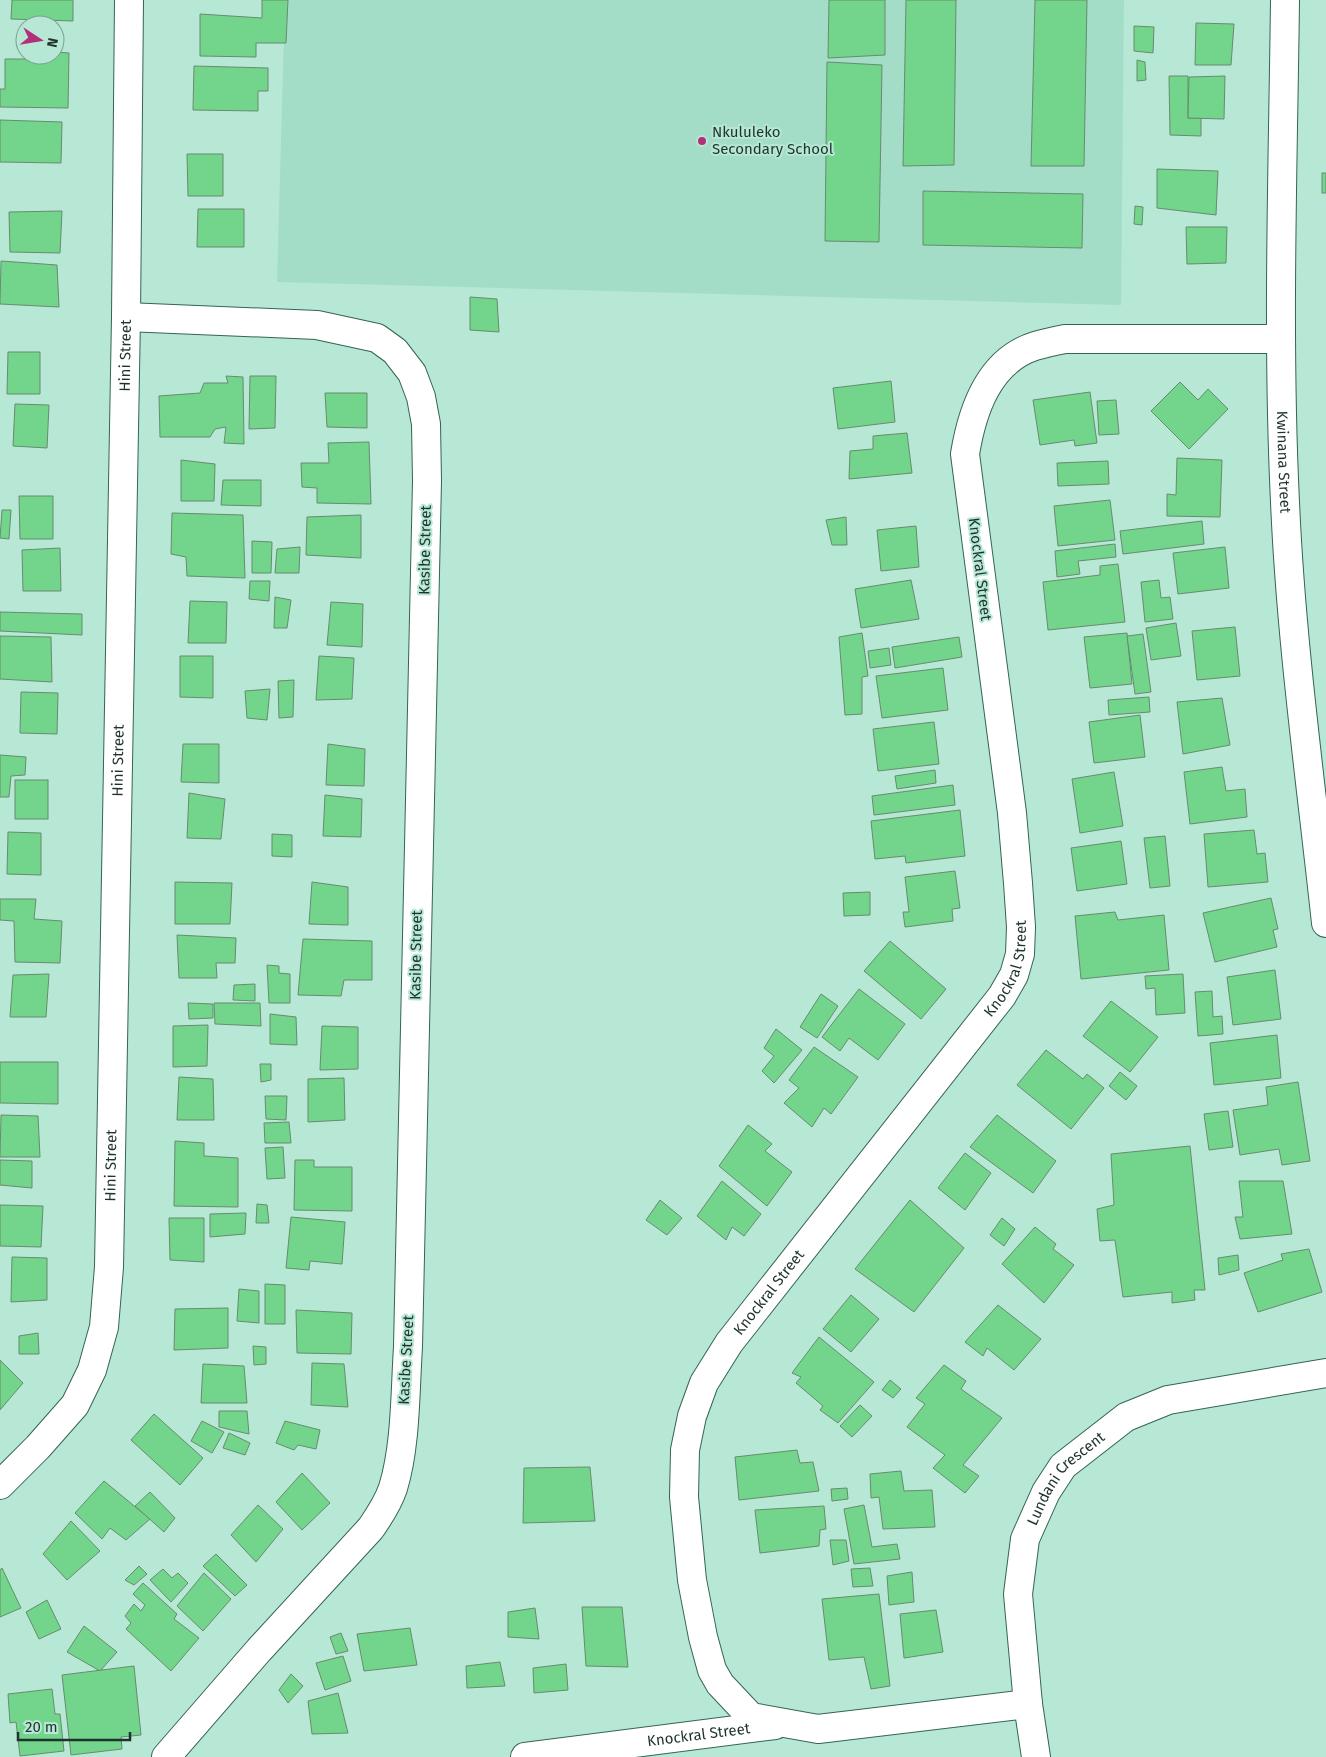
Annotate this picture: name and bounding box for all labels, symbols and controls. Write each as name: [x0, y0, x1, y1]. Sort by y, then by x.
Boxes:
north arrow: [15, 15, 65, 65]
text: N: [43, 36, 62, 49]
place label: Nkululeko Secondary School: [712, 123, 834, 158]
marker: Nkululeko Secondary School: [696, 135, 708, 147]
street label: Hini Street: [116, 319, 135, 392]
street label: Kwinana Street: [1273, 411, 1295, 514]
street label: Kasibe Street: [415, 504, 435, 595]
street label: Knockral Street: [965, 517, 995, 622]
street label: Hini Street: [108, 724, 128, 797]
street label: Kasibe Street: [406, 909, 426, 1000]
street label: Knockral Street: [980, 919, 1030, 1020]
street label: Hini Street: [101, 1129, 120, 1202]
street label: Knockral Street: [730, 1246, 808, 1339]
street label: Kasibe Street: [395, 1314, 417, 1405]
street label: Lundani Crescent: [1023, 1428, 1109, 1528]
scale bar: [18, 1710, 130, 1742]
text: 20 m: [25, 1718, 58, 1736]
street label: Knockral Street: [646, 1719, 752, 1750]

